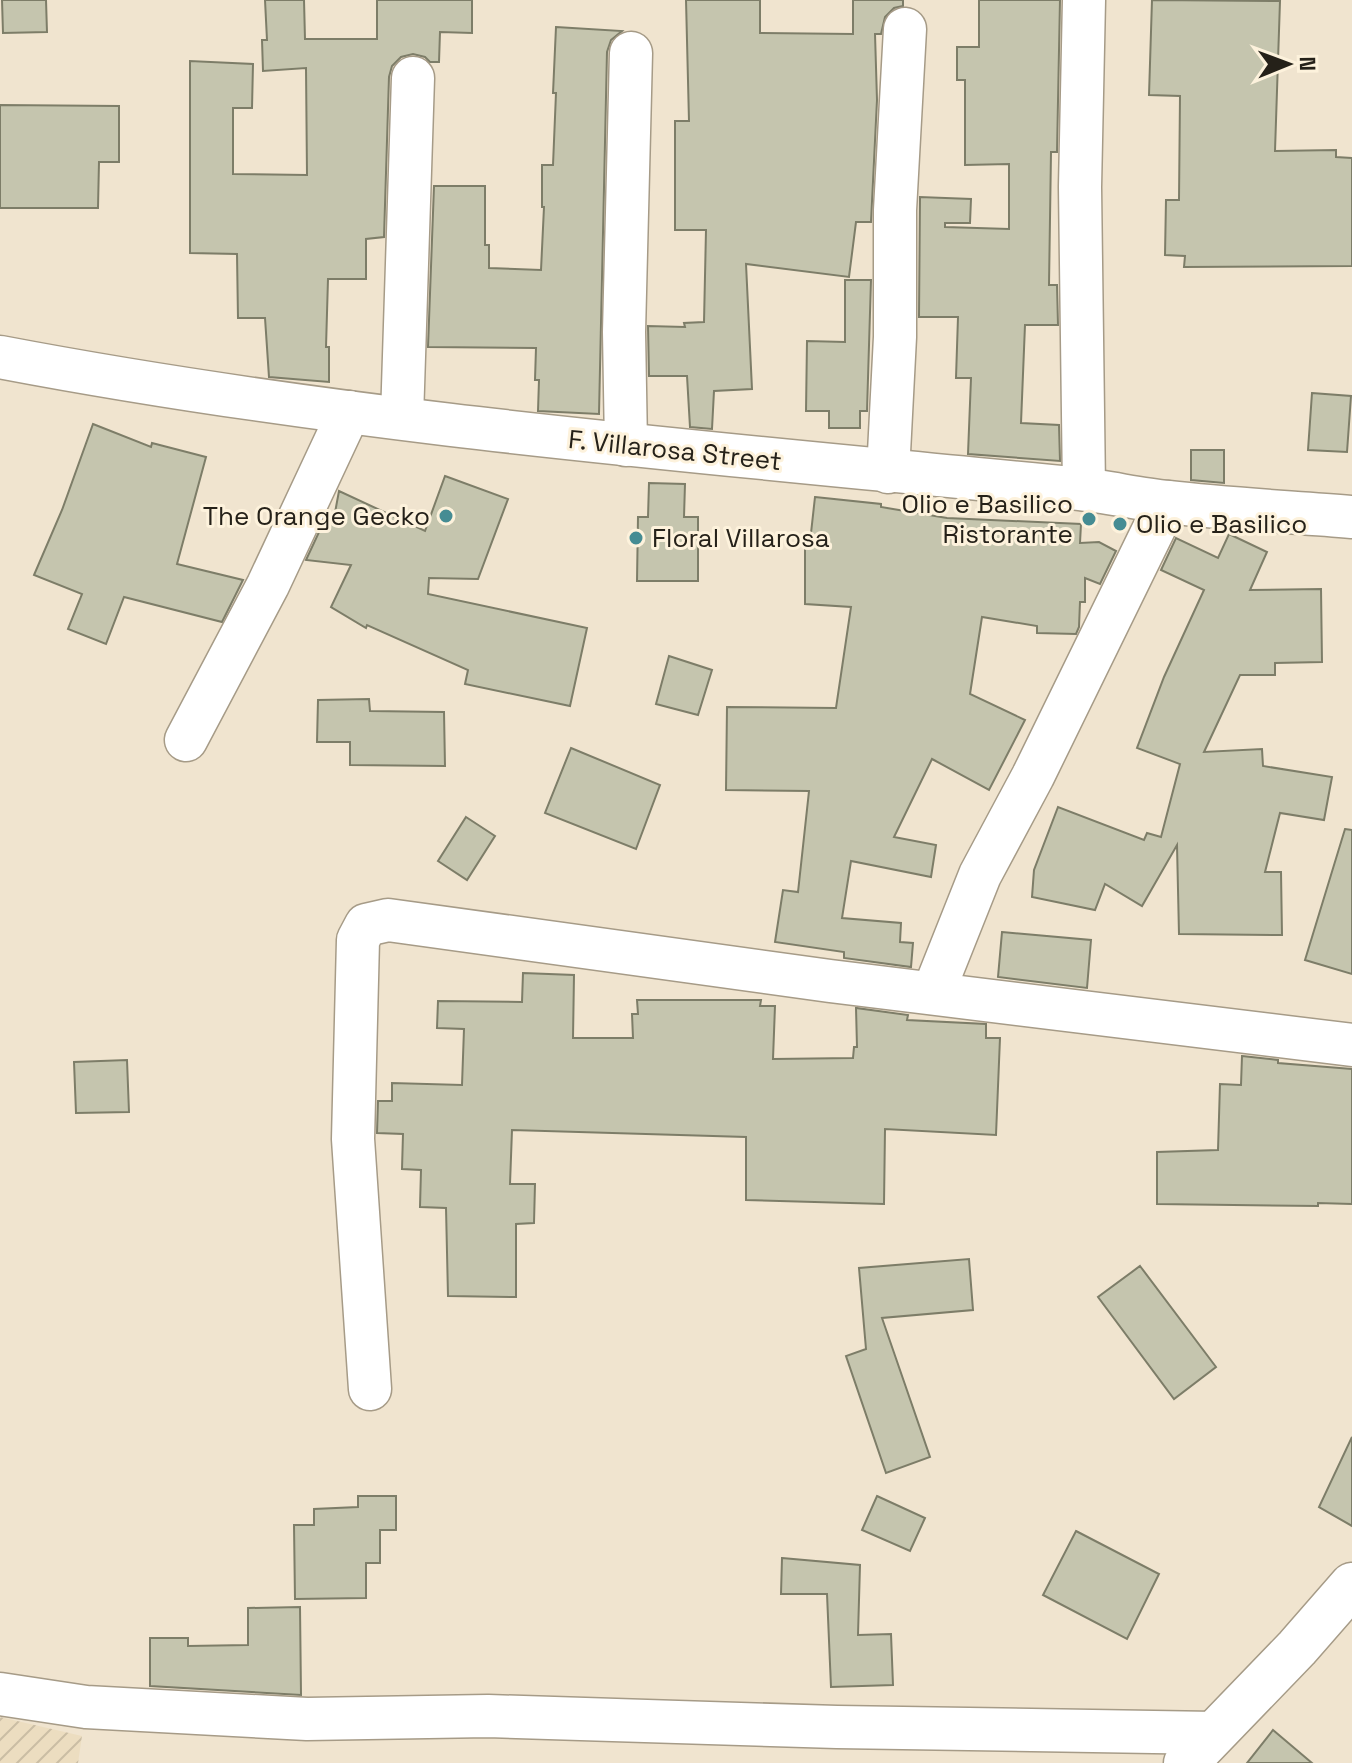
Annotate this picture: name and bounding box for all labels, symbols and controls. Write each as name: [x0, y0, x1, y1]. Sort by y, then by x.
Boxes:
north arrow: [1248, 24, 1328, 104]
text: N: [1294, 56, 1322, 71]
street label: F. Villarosa Street: [567, 422, 783, 478]
place label: Olio e Basilico Ristorante: [902, 487, 1073, 551]
place label: The Orange Gecko: [203, 499, 430, 533]
marker: The Orange Gecko: [437, 507, 455, 525]
place label: Olio e Basilico: [1136, 507, 1307, 541]
marker: Olio e Basilico Ristorante: [1080, 510, 1098, 528]
marker: Olio e Basilico: [1111, 515, 1129, 533]
place label: Floral Villarosa: [652, 521, 830, 555]
marker: Floral Villarosa: [627, 529, 645, 547]

